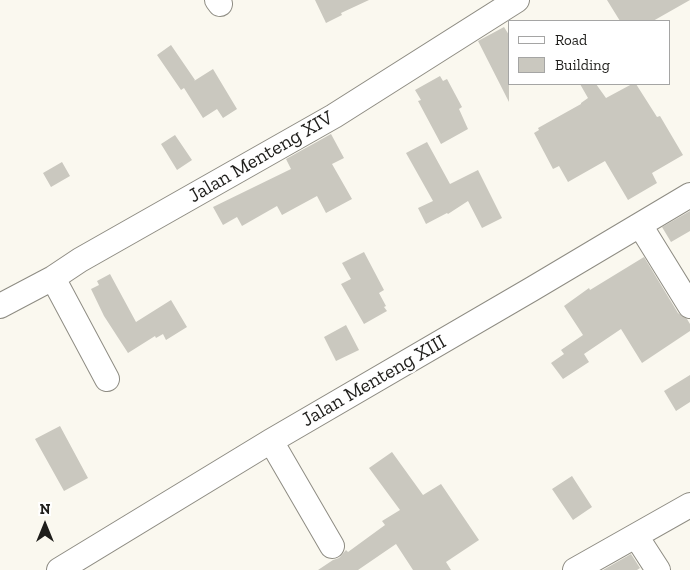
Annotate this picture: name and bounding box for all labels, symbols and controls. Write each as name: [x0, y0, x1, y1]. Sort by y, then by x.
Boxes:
legend: [508, 20, 670, 85]
text: Road: [555, 31, 587, 49]
text: Building: [555, 56, 610, 74]
street label: Jalan Menteng XIV: [184, 106, 338, 208]
street label: Jalan Menteng XIII: [297, 330, 451, 432]
north arrow: [20, 500, 70, 550]
text: N: [40, 501, 50, 518]

